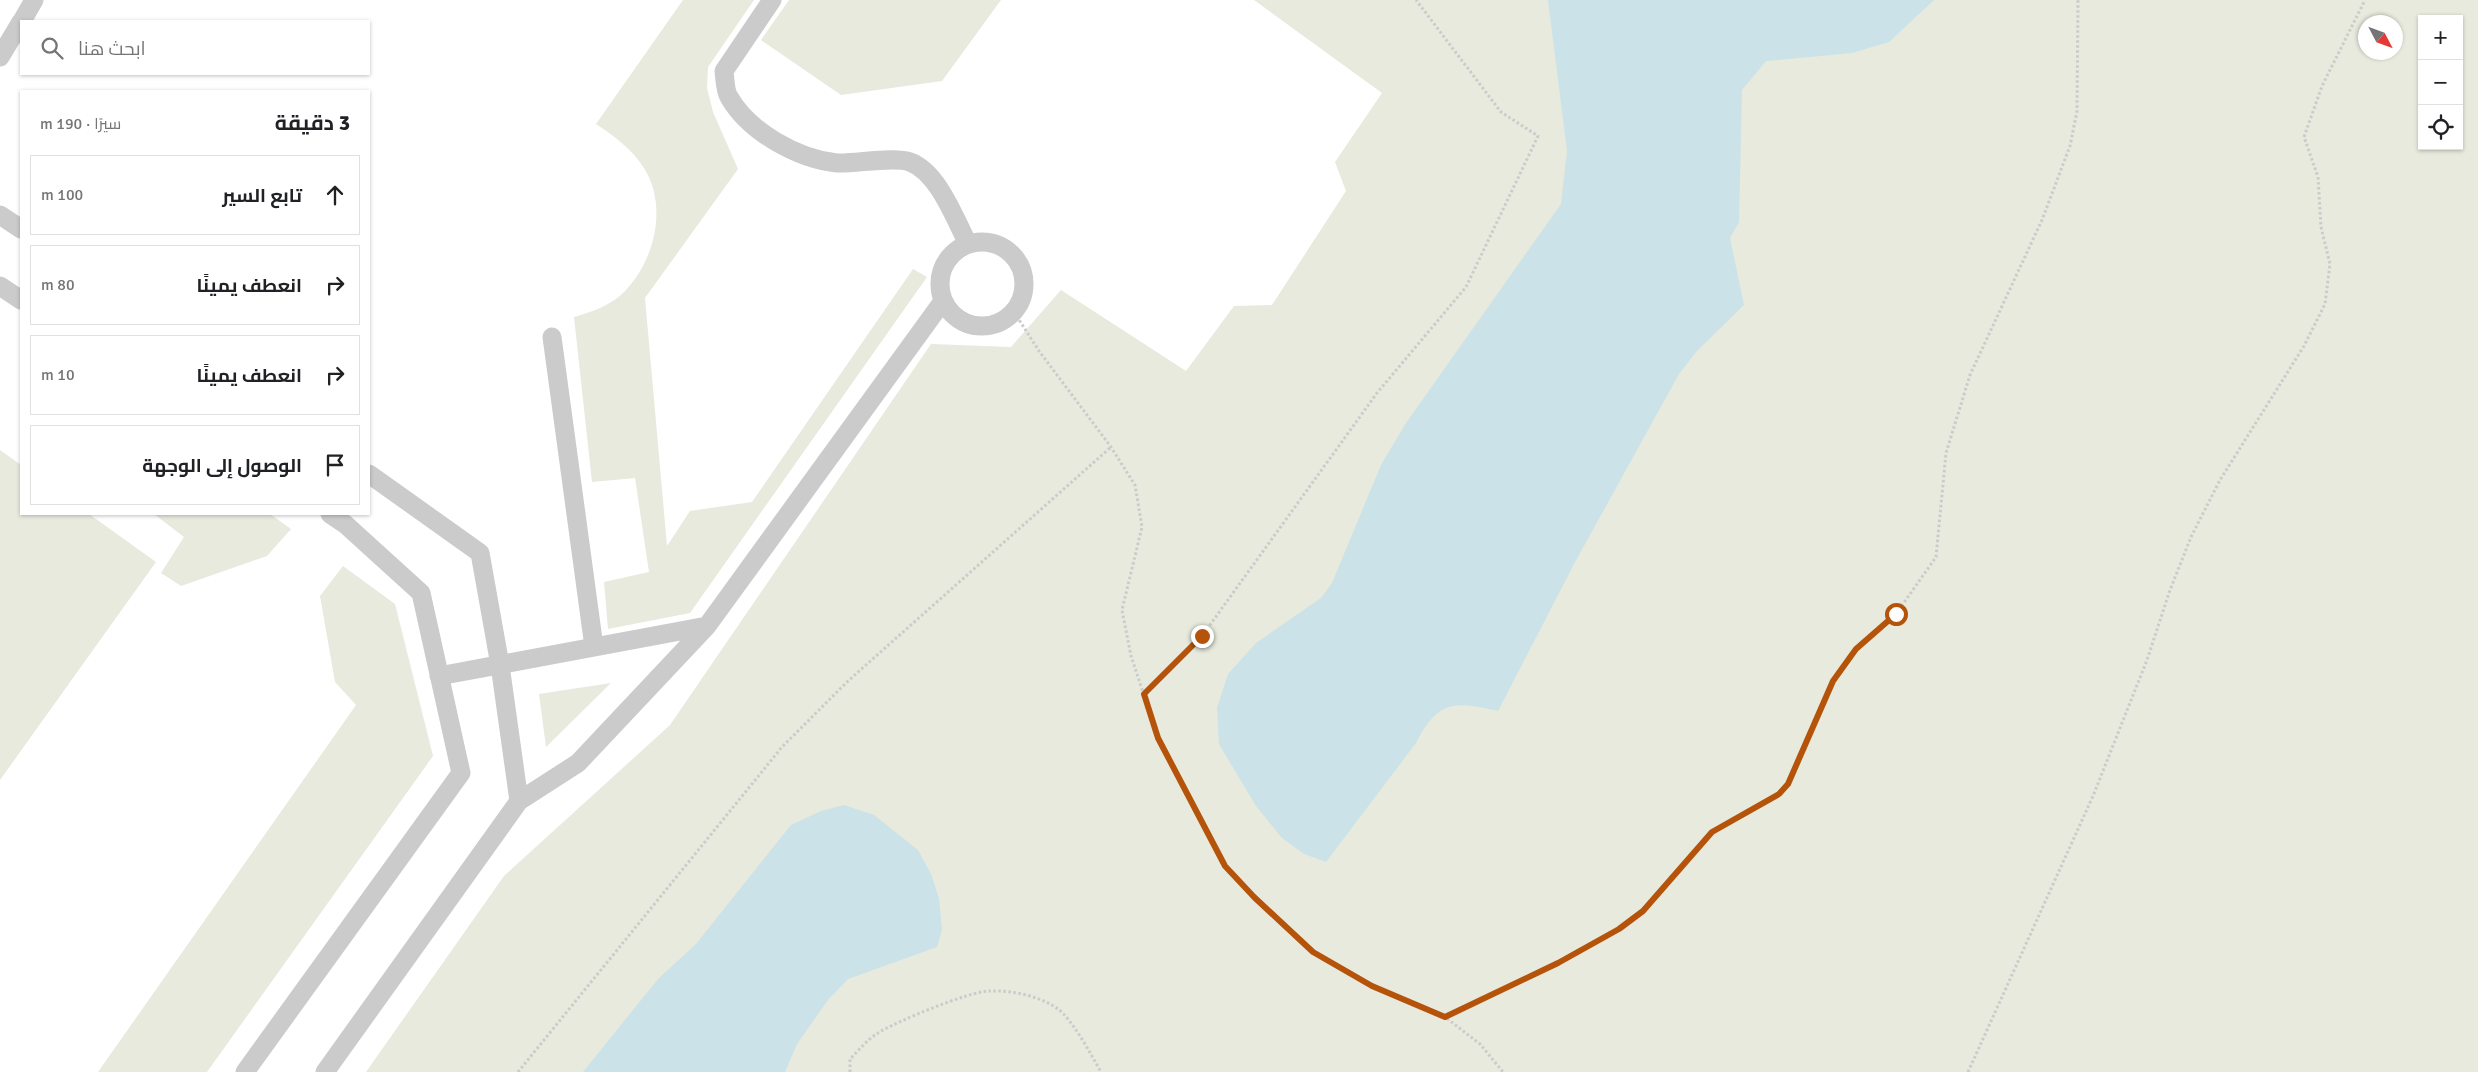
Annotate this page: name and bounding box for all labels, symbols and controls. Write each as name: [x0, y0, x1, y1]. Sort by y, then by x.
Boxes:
north arrow: [2358, 15, 2403, 60]
map controls: [2418, 15, 2463, 150]
button: +: [2418, 15, 2463, 60]
search box: [20, 20, 370, 75]
icon: search: [38, 34, 66, 62]
text: ابحث هنا: [78, 37, 146, 61]
button: −: [2418, 60, 2463, 105]
button: locate: [2418, 105, 2463, 150]
text: 3 دقيقة: [275, 110, 350, 136]
text: سيرًا · 190 m: [40, 114, 121, 134]
icon: ahead: [321, 181, 349, 209]
text: تابع السير: [222, 184, 302, 208]
text: 100 m: [41, 185, 83, 205]
icon: right: [321, 271, 349, 299]
text: انعطف يمينًا: [197, 274, 302, 298]
text: 80 m: [41, 275, 75, 295]
icon: right: [321, 361, 349, 389]
text: انعطف يمينًا: [197, 364, 302, 388]
text: 10 m: [41, 365, 75, 385]
icon: arrive: [321, 451, 349, 479]
text: الوصول إلى الوجهة: [142, 454, 302, 478]
route start: [1885, 603, 1908, 626]
route end: [1191, 625, 1214, 648]

